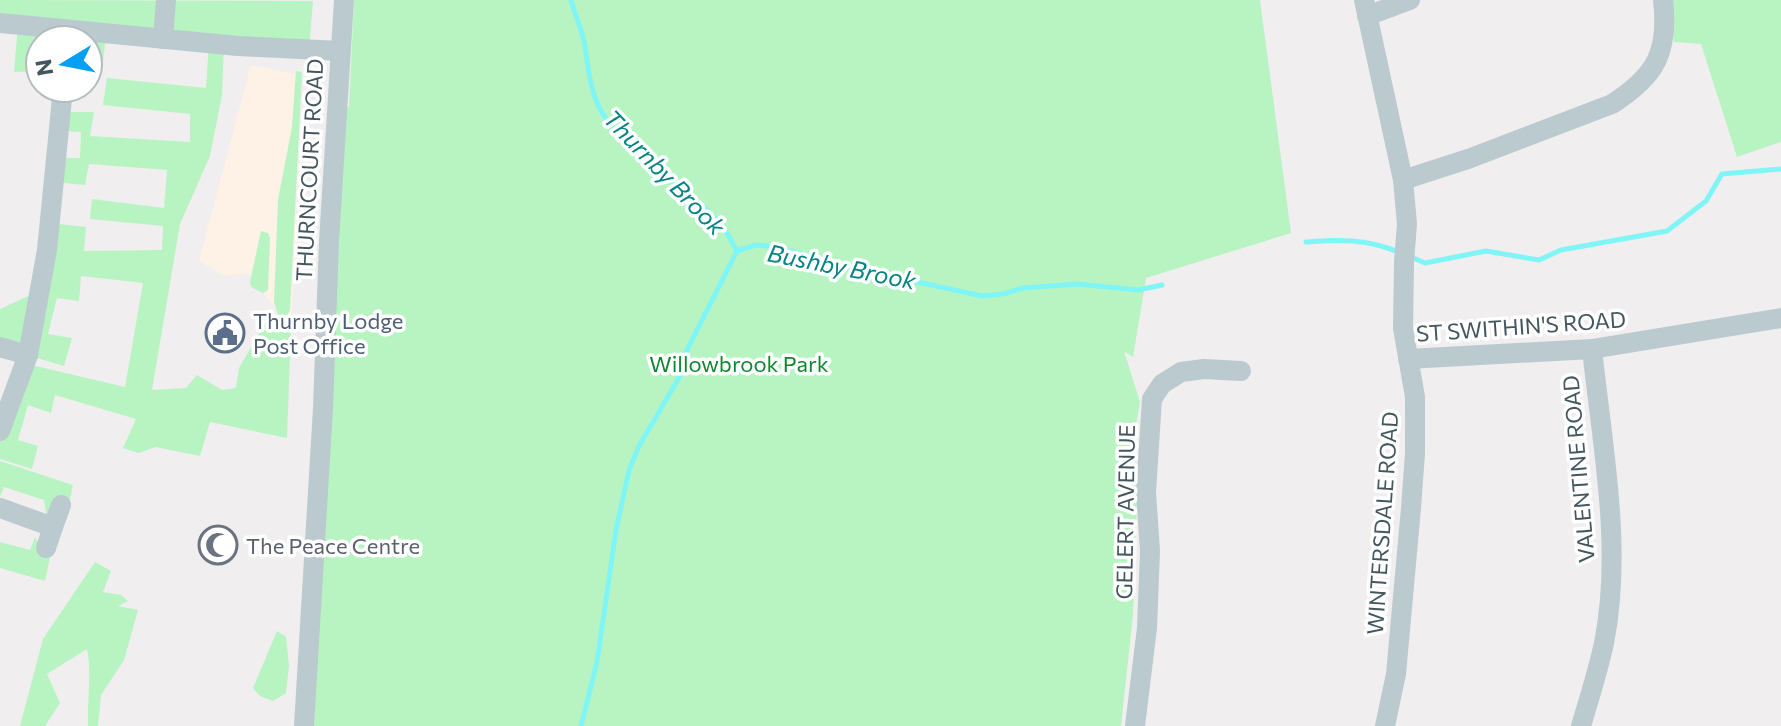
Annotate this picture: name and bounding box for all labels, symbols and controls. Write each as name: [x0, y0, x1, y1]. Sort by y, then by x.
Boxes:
north arrow: [24, 24, 104, 104]
text: N: [29, 57, 59, 78]
street label: THURNCOURT ROAD: [290, 58, 328, 282]
water label: Thurnby Brook: [598, 103, 733, 241]
water label: Bushby Brook: [765, 237, 920, 295]
street label: ST SWITHIN'S ROAD: [1415, 305, 1627, 347]
place label: Thurnby Lodge Post Office: [253, 307, 403, 359]
public building icon: Thurnby Lodge Post Office: [204, 312, 246, 354]
park label: Willowbrook Park: [649, 350, 829, 377]
street label: VALENTINE ROAD: [1556, 374, 1600, 564]
street label: WINTERSDALE ROAD: [1361, 410, 1403, 636]
street label: GELERT AVENUE: [1110, 424, 1140, 600]
mosque icon: The Peace Centre: [197, 524, 239, 566]
place label: The Peace Centre: [246, 532, 420, 559]

